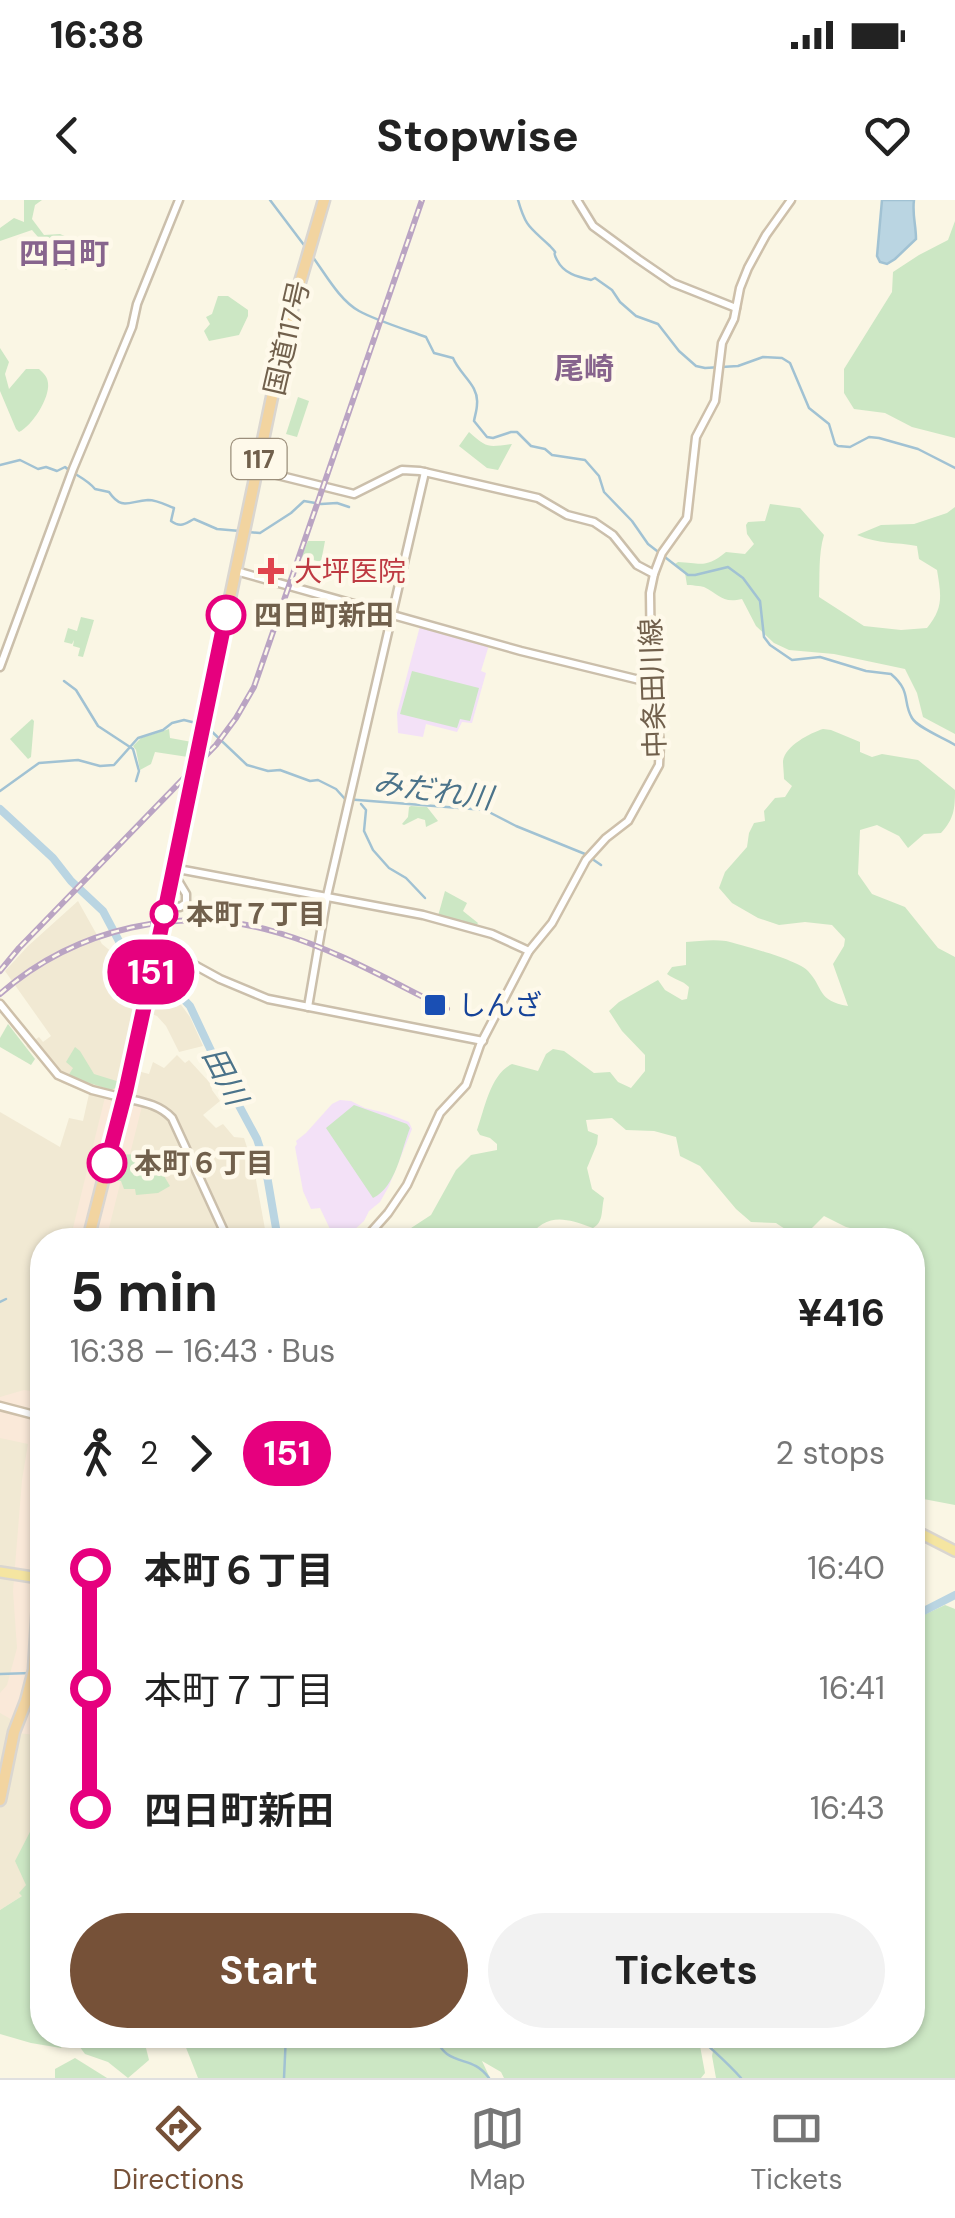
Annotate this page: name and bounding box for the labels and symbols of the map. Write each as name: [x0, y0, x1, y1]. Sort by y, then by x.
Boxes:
district label: 四日町: [19, 234, 109, 273]
street label: 国道117号: [256, 277, 318, 399]
district label: 尾崎: [554, 349, 614, 388]
road number: 117: [232, 439, 286, 479]
place label: 大坪医院: [294, 553, 406, 590]
marker: 大坪医院: [258, 558, 284, 584]
marker: 四日町新田: [207, 596, 245, 634]
place label: 四日町新田: [254, 597, 394, 634]
street label: 中条田川線: [632, 617, 674, 759]
water label: みだれ川: [371, 762, 498, 818]
place label: 本町７丁目: [186, 896, 326, 933]
marker: 本町７丁目: [151, 901, 177, 927]
line badge: 151: [94, 940, 208, 1004]
place label: しんざ: [458, 987, 542, 1024]
marker: しんざ: [422, 992, 448, 1018]
water label: 田川: [194, 1040, 257, 1114]
marker: 本町６丁目: [88, 1144, 126, 1182]
place label: 本町６丁目: [134, 1145, 274, 1182]

